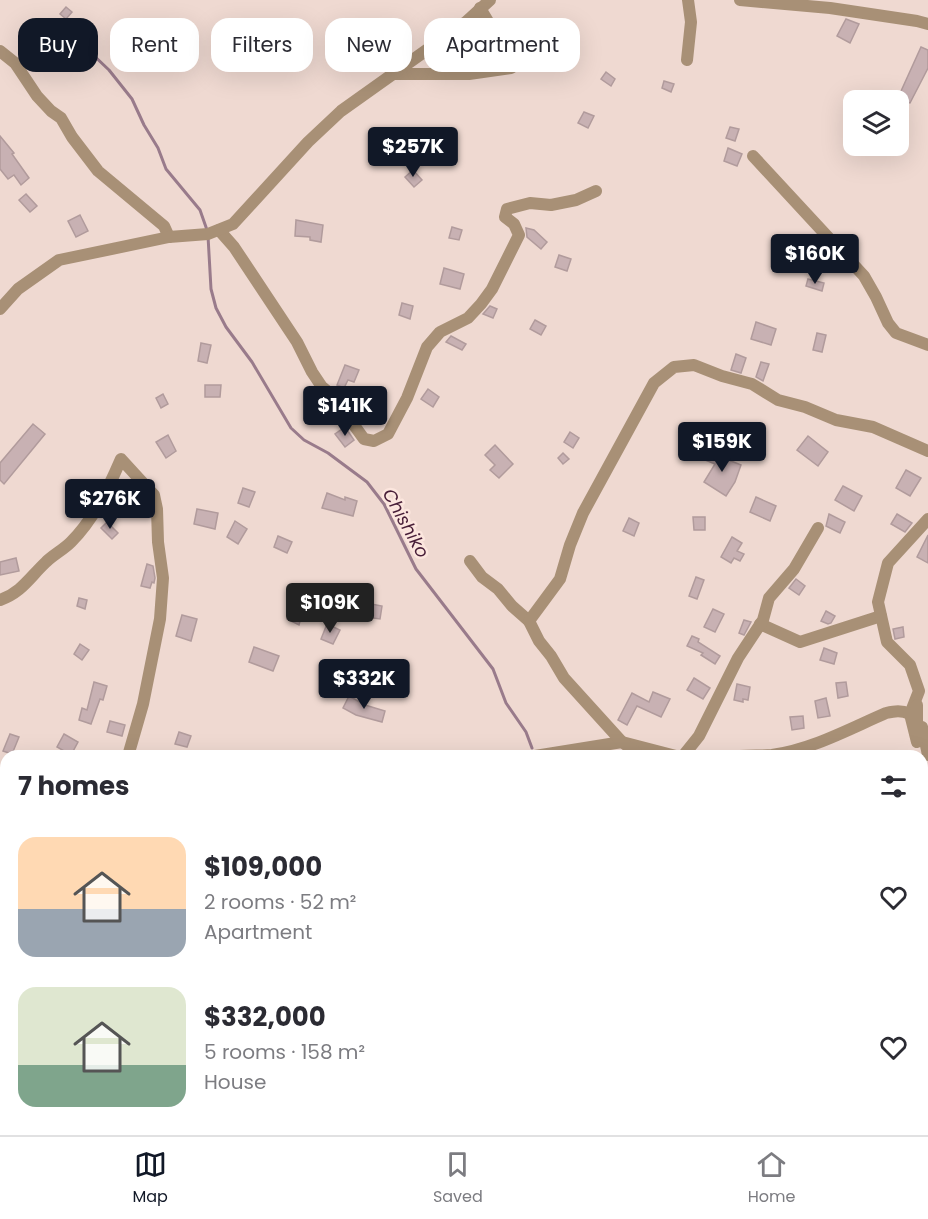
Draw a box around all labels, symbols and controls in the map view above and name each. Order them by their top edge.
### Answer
chip: Buy [18,18,98,72]
chip: Rent [110,18,199,72]
chip: Filters [211,18,313,72]
chip: New [325,18,412,72]
chip: Apartment [424,18,580,72]
map controls [843,90,909,156]
button: layers [843,90,909,156]
pin: $257K [371,127,455,178]
text: $257K [382,132,444,160]
pin: $160K [773,234,857,285]
text: $160K [785,239,845,267]
pin: $141K [303,386,387,437]
text: $141K [317,391,373,419]
pin: $159K [680,422,764,473]
text: $159K [692,427,752,455]
pin: $276K [68,479,152,530]
text: $276K [79,484,141,512]
water label: Chishiko [377,484,435,562]
pin: $109K [288,583,372,634]
text: $109K [300,588,360,616]
pin: $332K [322,659,406,710]
text: $332K [333,664,395,692]
text: 7 homes [18,768,130,804]
icon: filters [877,770,910,803]
text: $109,000 [204,849,322,885]
icon: home [66,861,138,933]
icon: heart [877,881,910,914]
text: 2 rooms · 52 m² [204,888,356,916]
text: Apartment [204,918,312,946]
text: $332,000 [204,999,326,1035]
icon: home [66,1011,138,1083]
icon: heart [877,1031,910,1064]
text: 5 rooms · 158 m² [204,1038,365,1066]
text: House [204,1068,266,1096]
tab: Map [132,1148,168,1209]
tab: Saved [433,1148,483,1209]
tab: Home [748,1148,795,1209]

